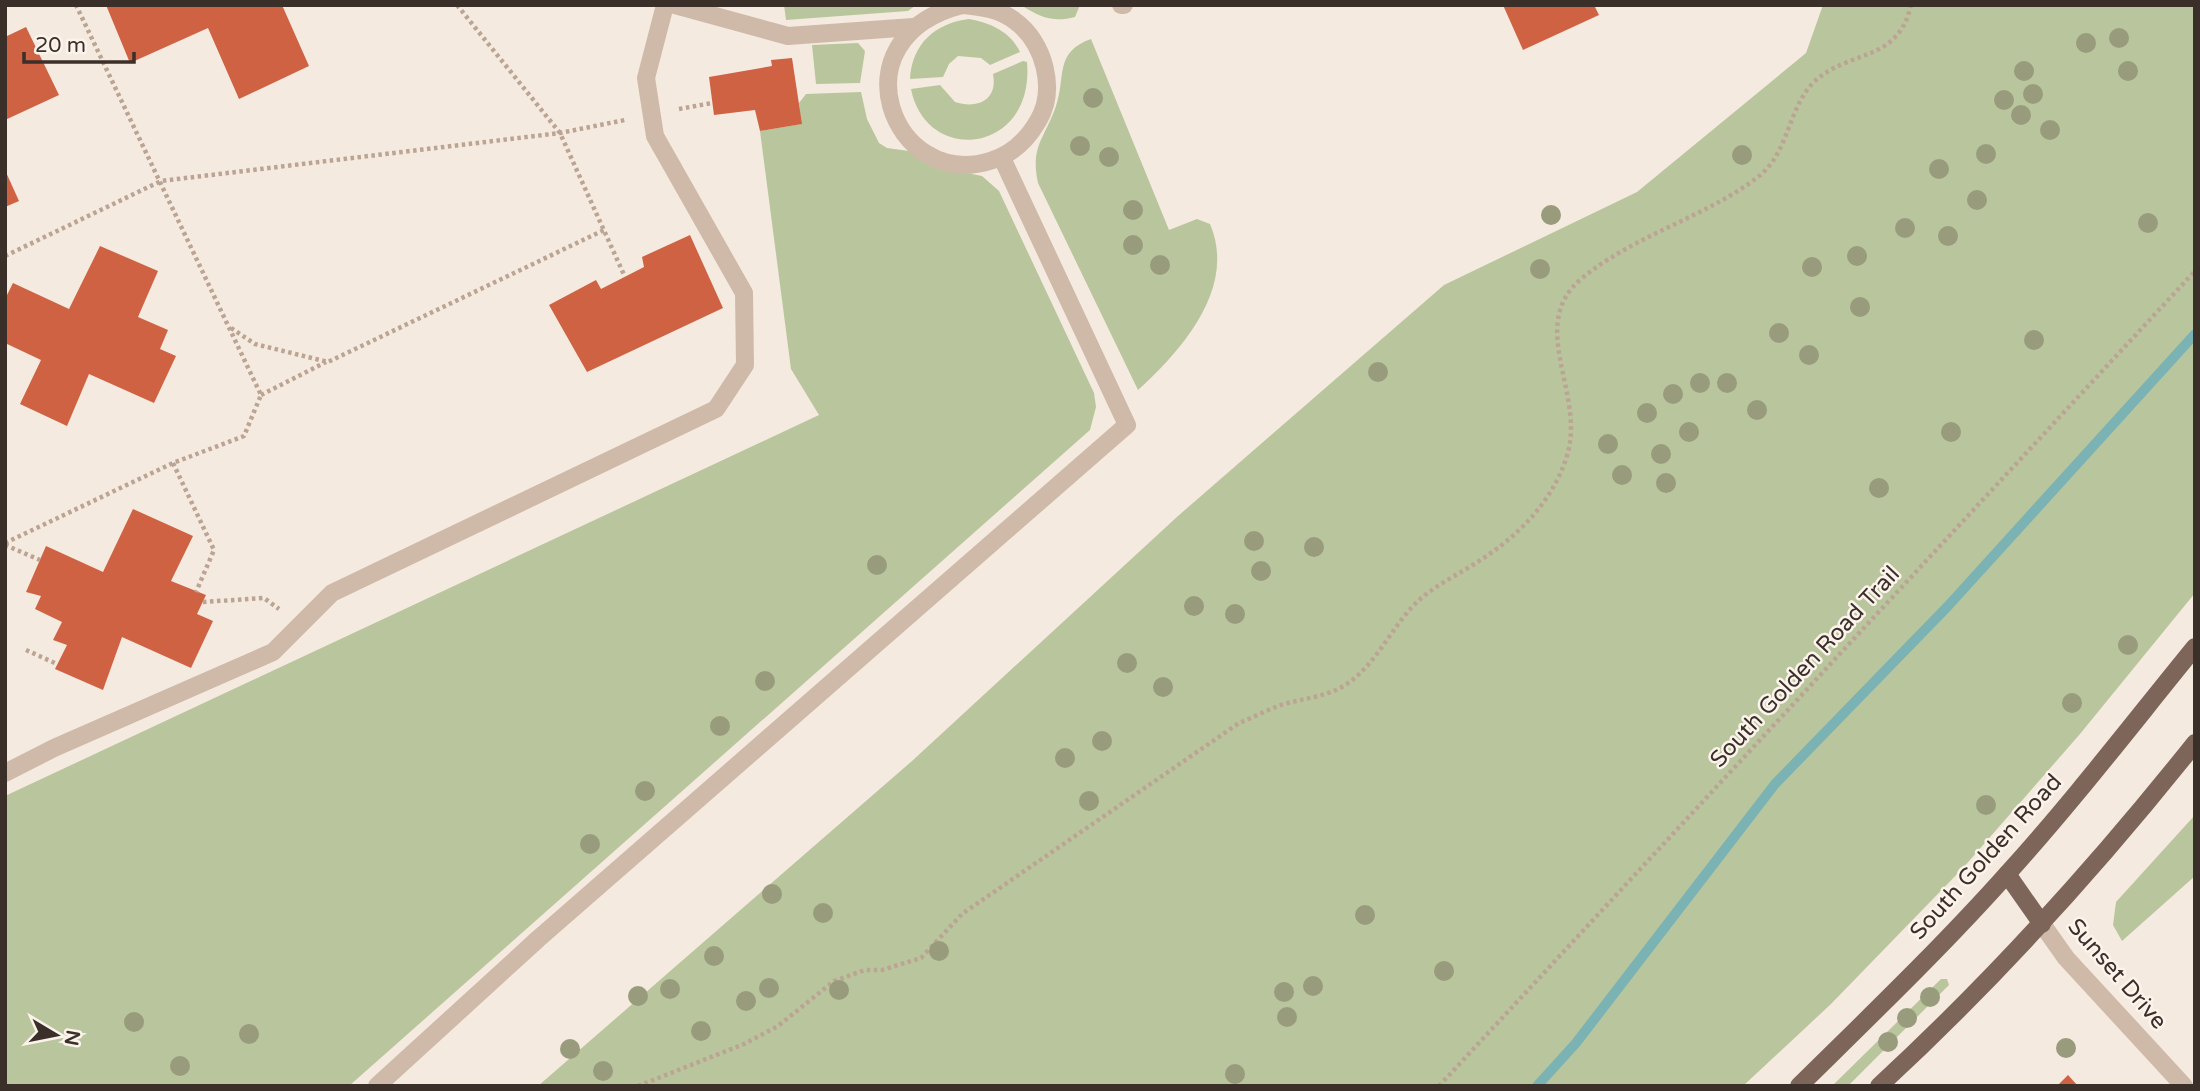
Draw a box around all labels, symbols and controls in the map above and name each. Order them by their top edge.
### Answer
scale bar [24,21,135,65]
text: 20 m [35,33,86,58]
street label: South Golden Road Trail [1704,560,1906,774]
street label: South Golden Road [1904,768,2068,946]
street label: Sunset Drive [2061,913,2173,1035]
north arrow [21,1000,91,1070]
text: N [60,1028,84,1047]

